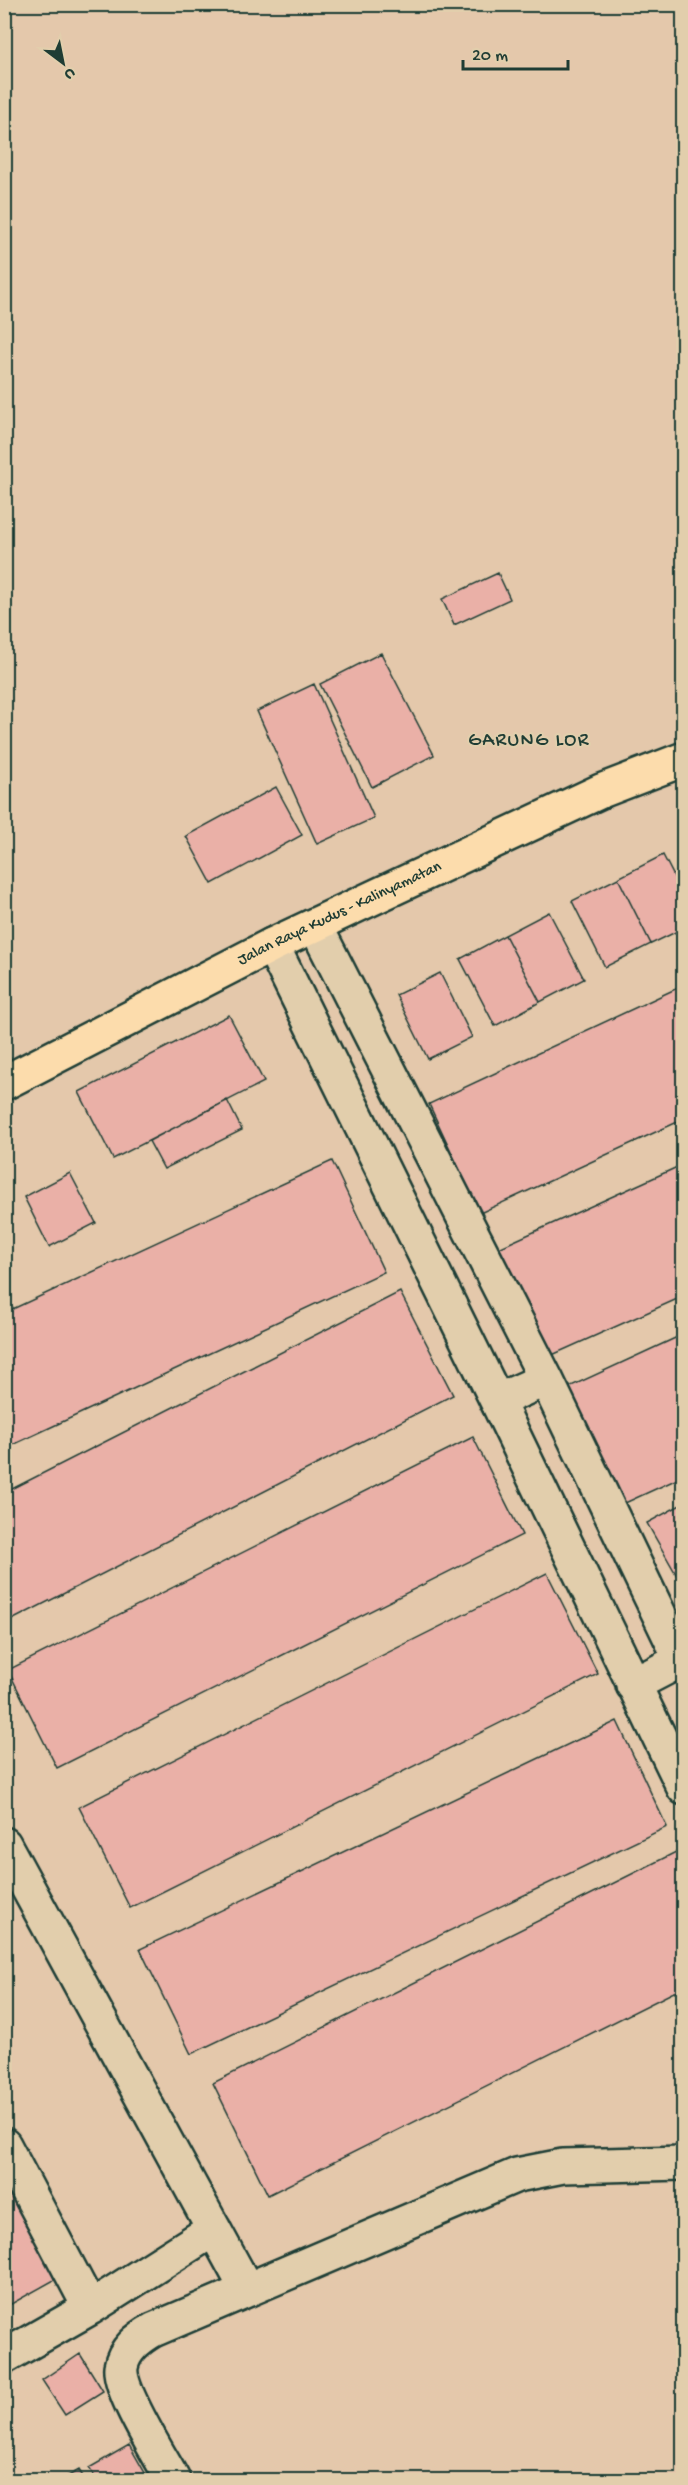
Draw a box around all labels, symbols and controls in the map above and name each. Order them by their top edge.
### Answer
north arrow [33,33,93,93]
scale bar [463,33,568,71]
text: 20 m [472,46,508,67]
text: U [59,62,78,84]
district label: GARUNG LOR [468,730,590,753]
street label: Jalan Raya Kudus - Kalinyamatan [235,857,445,970]

